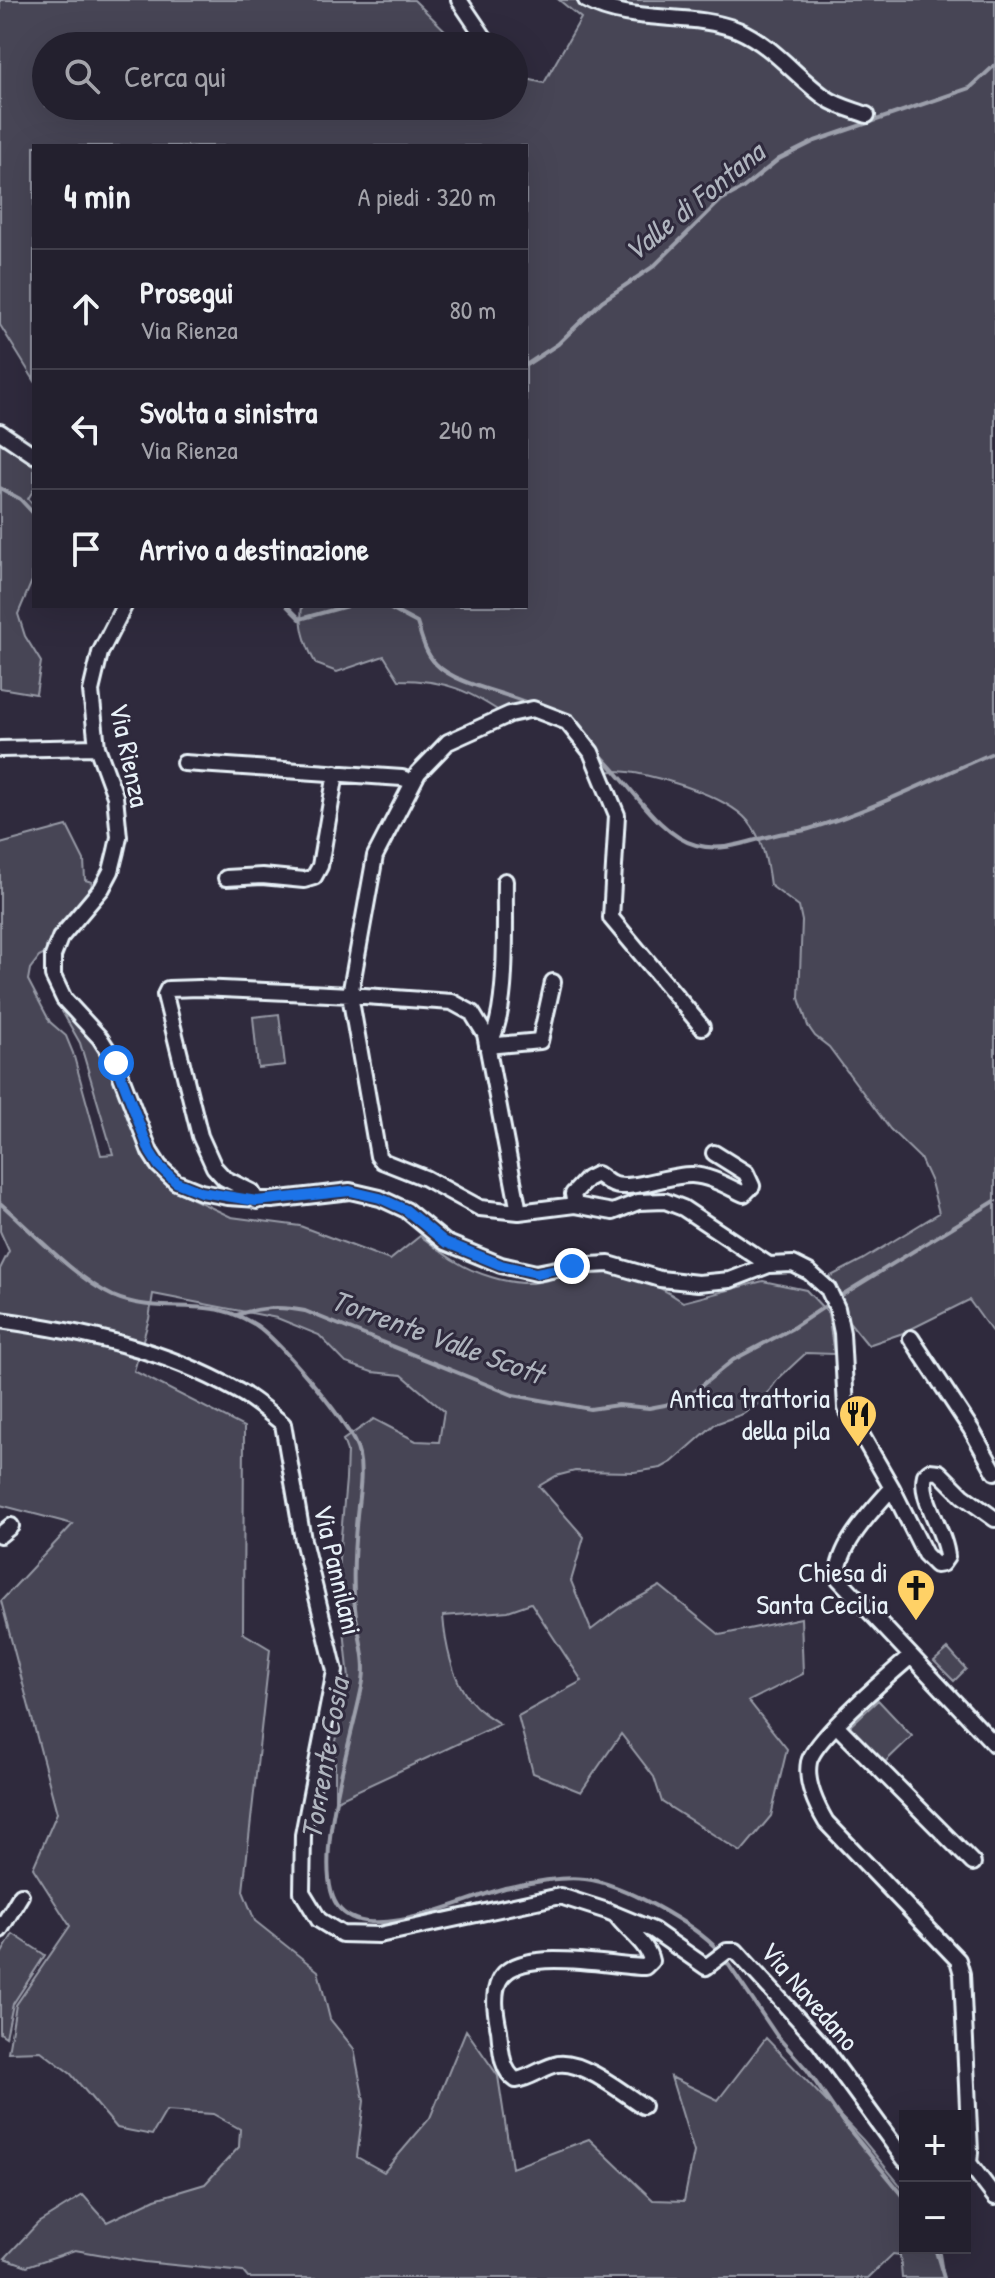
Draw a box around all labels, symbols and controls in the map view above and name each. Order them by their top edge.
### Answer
search box [32,32,528,120]
icon: search [60,54,104,98]
text: Cerca qui [124,56,227,96]
water label: Valle di Fontana [615,130,775,270]
text: 4 min [64,173,131,219]
text: A piedi · 320 m [358,179,496,214]
text: Prosegui [140,272,234,312]
icon: ahead [64,287,108,331]
text: 80 m [449,292,496,327]
text: Via Rienza [140,312,238,347]
text: Svolta a sinistra [140,392,317,432]
icon: left [64,407,108,451]
text: 240 m [439,412,496,447]
text: Via Rienza [140,432,238,467]
icon: arrive [64,527,108,571]
text: Arrivo a destinazione [140,529,369,569]
street label: Via Rienza [100,700,160,810]
route start [98,1045,134,1081]
route end [554,1248,590,1284]
water label: Torrente Valle Scott [326,1279,553,1394]
place label: Antica trattoria della pila [670,1379,830,1449]
restaurant icon: Antica trattoria della pila [837,1393,879,1448]
street label: Via Pannilani [305,1501,371,1639]
place label: Chiesa di Santa Cecilia [756,1553,888,1623]
church icon: Chiesa di Santa Cecilia [895,1567,937,1622]
water label: Torrente Cosia [290,1672,358,1842]
street label: Via Navedano [752,1933,868,2059]
map controls [899,2110,971,2254]
button: + [899,2110,971,2182]
button: − [899,2182,971,2254]

